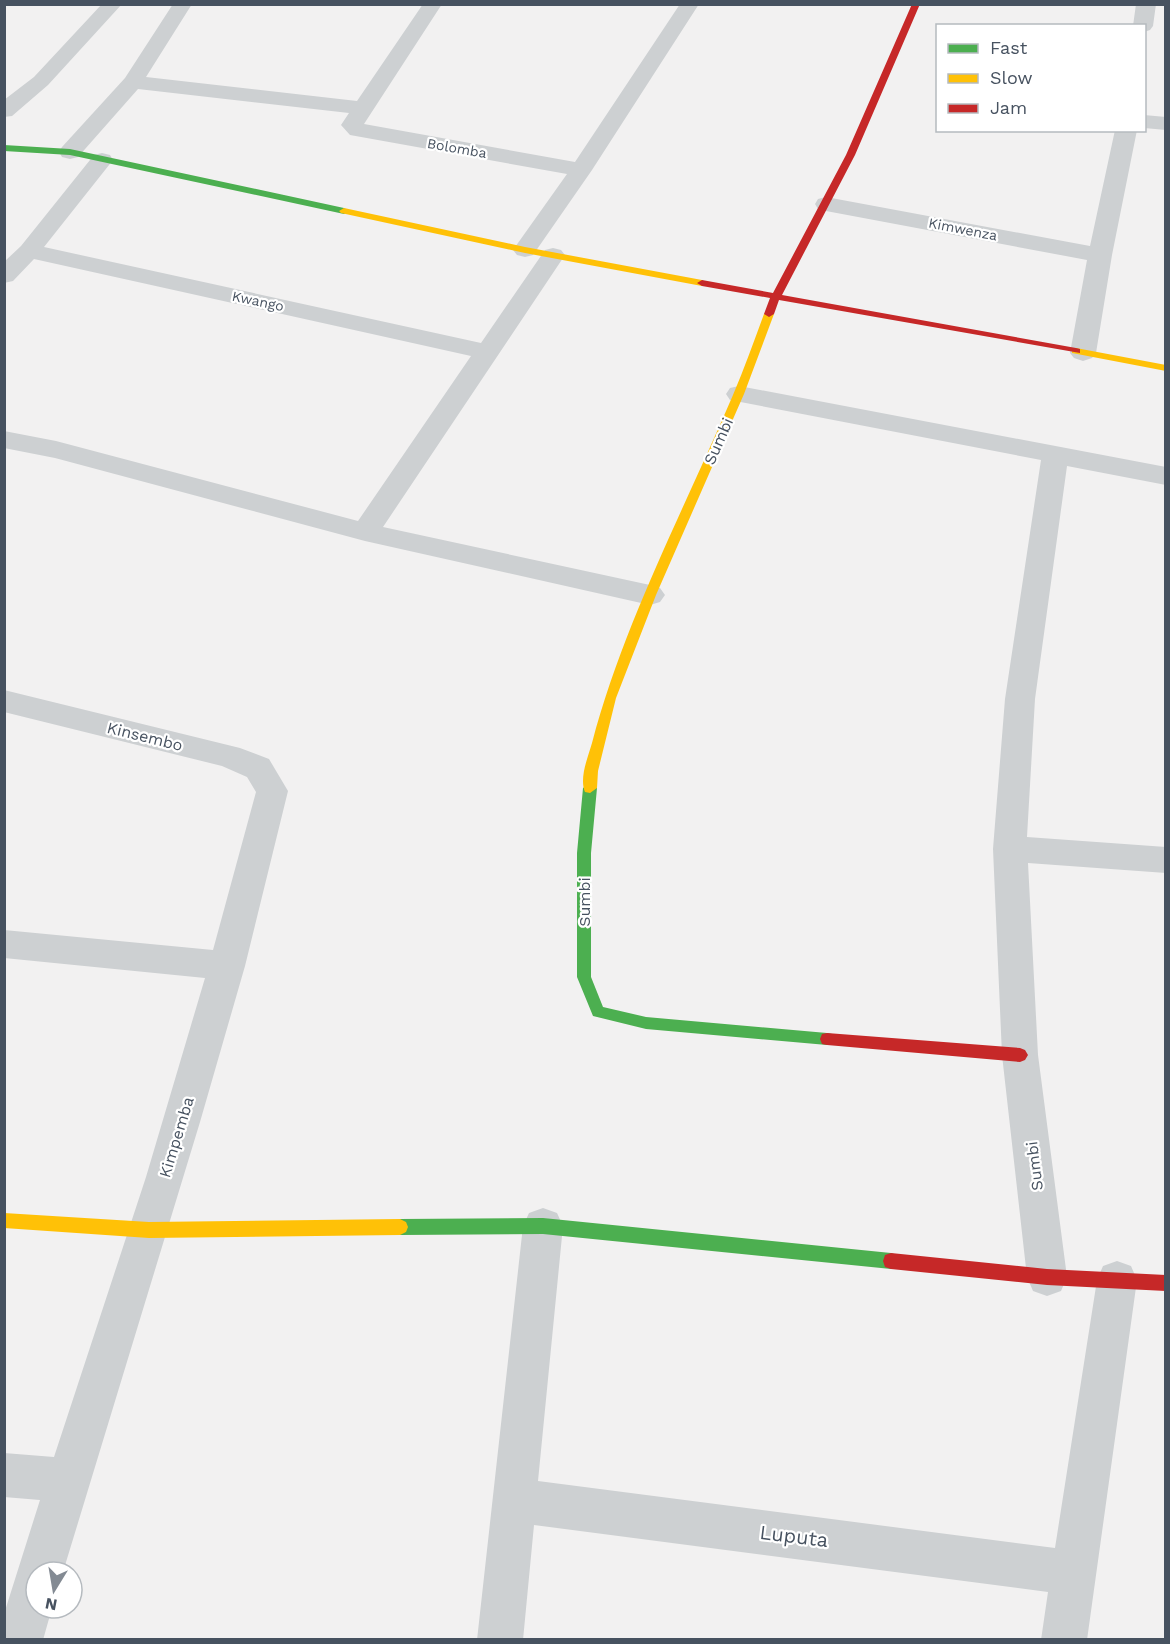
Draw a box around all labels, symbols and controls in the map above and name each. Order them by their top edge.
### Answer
legend [936,24,1146,132]
text: Fast [990,37,1028,58]
text: Slow [990,67,1033,88]
text: Jam [990,97,1027,118]
street label: Bolomba [426,135,488,161]
street label: Kimwenza [927,214,999,244]
street label: Kwango [231,288,285,314]
street label: Sumbi [700,415,737,468]
street label: Kinsembo [105,718,185,755]
street label: Sumbi [575,877,594,927]
street label: Kimpemba [155,1094,198,1180]
street label: Sumbi [1022,1140,1047,1192]
street label: Luputa [758,1520,830,1552]
north arrow [24,1560,84,1620]
text: N [44,1594,59,1615]

